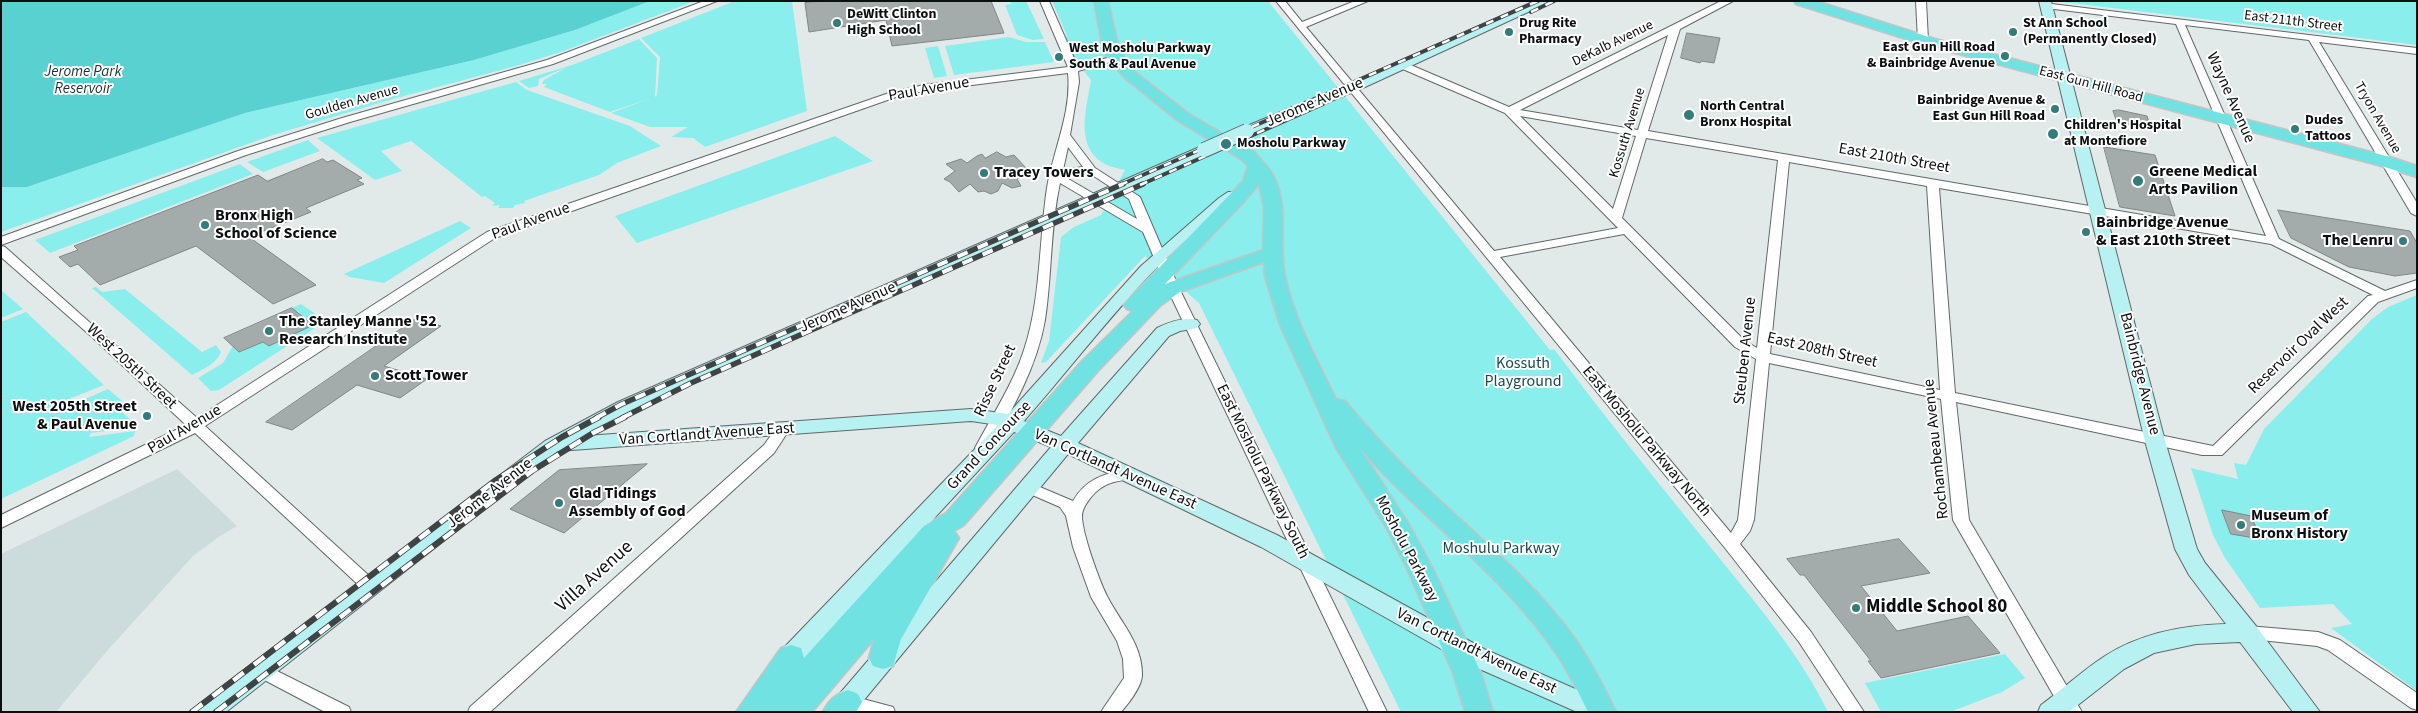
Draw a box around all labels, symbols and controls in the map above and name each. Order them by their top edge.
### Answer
place label: DeWitt Clinton High School [847,7,936,40]
street label: East 211th Street [2243,8,2343,36]
place label: Drug Rite Pharmacy [1519,16,1582,48]
place label: St Ann School (Permanently Closed) [2023,16,2157,48]
marker: DeWitt Clinton High School [831,17,843,29]
street label: DeKalb Avenue [1570,17,1656,71]
marker: Drug Rite Pharmacy [1503,26,1515,38]
marker: St Ann School (Permanently Closed) [2007,26,2019,38]
place label: East Gun Hill Road & Bainbridge Avenue [1867,40,1995,72]
place label: West Mosholu Parkway South & Paul Avenue [1069,41,1211,74]
marker: East Gun Hill Road & Bainbridge Avenue [1999,50,2011,62]
street label: Wayne Avenue [2201,50,2259,146]
marker: West Mosholu Parkway South & Paul Avenue [1053,51,1065,63]
street label: East Gun Hill Road [2037,63,2145,107]
water label: Jerome Park Reservoir [44,64,122,99]
street label: Paul Avenue [887,73,971,107]
street label: Jerome Avenue [1264,74,1366,132]
street label: Tryon Avenue [2350,79,2404,157]
street label: Goulden Avenue [304,82,400,124]
street label: Kossuth Avenue [1606,86,1650,180]
place label: Bainbridge Avenue & East Gun Hill Road [1917,93,2045,125]
place label: North Central Bronx Hospital [1700,99,1791,132]
marker: Bainbridge Avenue & East Gun Hill Road [2049,103,2061,115]
marker: North Central Bronx Hospital [1682,108,1696,122]
place label: Dudes Tattoos [2305,113,2351,146]
place label: Children's Hospital at Montefiore [2064,118,2181,150]
marker: Dudes Tattoos [2289,123,2301,135]
marker: Children's Hospital at Montefiore [2046,127,2060,141]
place label: Mosholu Parkway [1237,136,1346,152]
marker: Mosholu Parkway [1219,137,1233,151]
street label: East 210th Street [1837,140,1951,178]
place label: Greene Medical Arts Pavilion [2149,162,2257,200]
place label: Tracey Towers [994,163,1094,183]
marker: Tracey Towers [978,167,990,179]
marker: Greene Medical Arts Pavilion [2131,174,2145,188]
street label: Paul Avenue [489,199,573,245]
place label: Bronx High School of Science [215,206,337,244]
place label: Bainbridge Avenue & East 210th Street [2096,213,2230,251]
marker: Bronx High School of Science [199,219,211,231]
marker: Bainbridge Avenue & East 210th Street [2080,226,2092,238]
place label: The Lenru [2323,231,2393,251]
marker: The Lenru [2397,235,2409,247]
street label: Jerome Avenue [797,278,899,338]
street label: Reservoir Oval West [2245,293,2353,399]
street label: Steuben Avenue [1731,296,1761,406]
street label: Bainbridge Avenue [2114,311,2164,437]
place label: The Stanley Manne '52 Research Institute [279,312,437,350]
street label: West 205th Street [82,320,180,414]
marker: The Stanley Manne '52 Research Institute [263,325,275,337]
street label: East 208th Street [1765,329,1879,373]
street label: Risse Street [971,342,1021,420]
park label: Kossuth Playground [1484,354,1562,392]
street label: East Mosholu Parkway North [1577,363,1715,521]
place label: Scott Tower [385,366,468,386]
marker: Scott Tower [369,370,381,382]
street label: Rochambeau Avenue [1920,378,1954,520]
street label: East Mosholu Parkway South [1211,382,1313,562]
place label: West 205th Street & Paul Avenue [12,397,137,435]
street label: Grand Concourse [944,397,1036,495]
street label: Paul Avenue [145,401,225,459]
marker: West 205th Street & Paul Avenue [141,410,153,422]
street label: Van Cortlandt Avenue East [619,419,795,451]
street label: Van Cortlandt Avenue East [1031,425,1199,515]
street label: Jerome Avenue [443,455,537,533]
place label: Glad Tidings Assembly of God [569,484,686,522]
street label: Mosholu Parkway [1370,493,1442,605]
marker: Glad Tidings Assembly of God [553,497,565,509]
place label: Museum of Bronx History [2251,506,2348,544]
marker: Museum of Bronx History [2235,519,2247,531]
street label: Villa Avenue [552,536,638,618]
park label: Moshulu Parkway [1442,539,1560,559]
place label: Middle School 80 [1866,597,2007,619]
marker: Middle School 80 [1850,602,1862,614]
street label: Van Cortlandt Avenue East [1393,605,1559,699]

